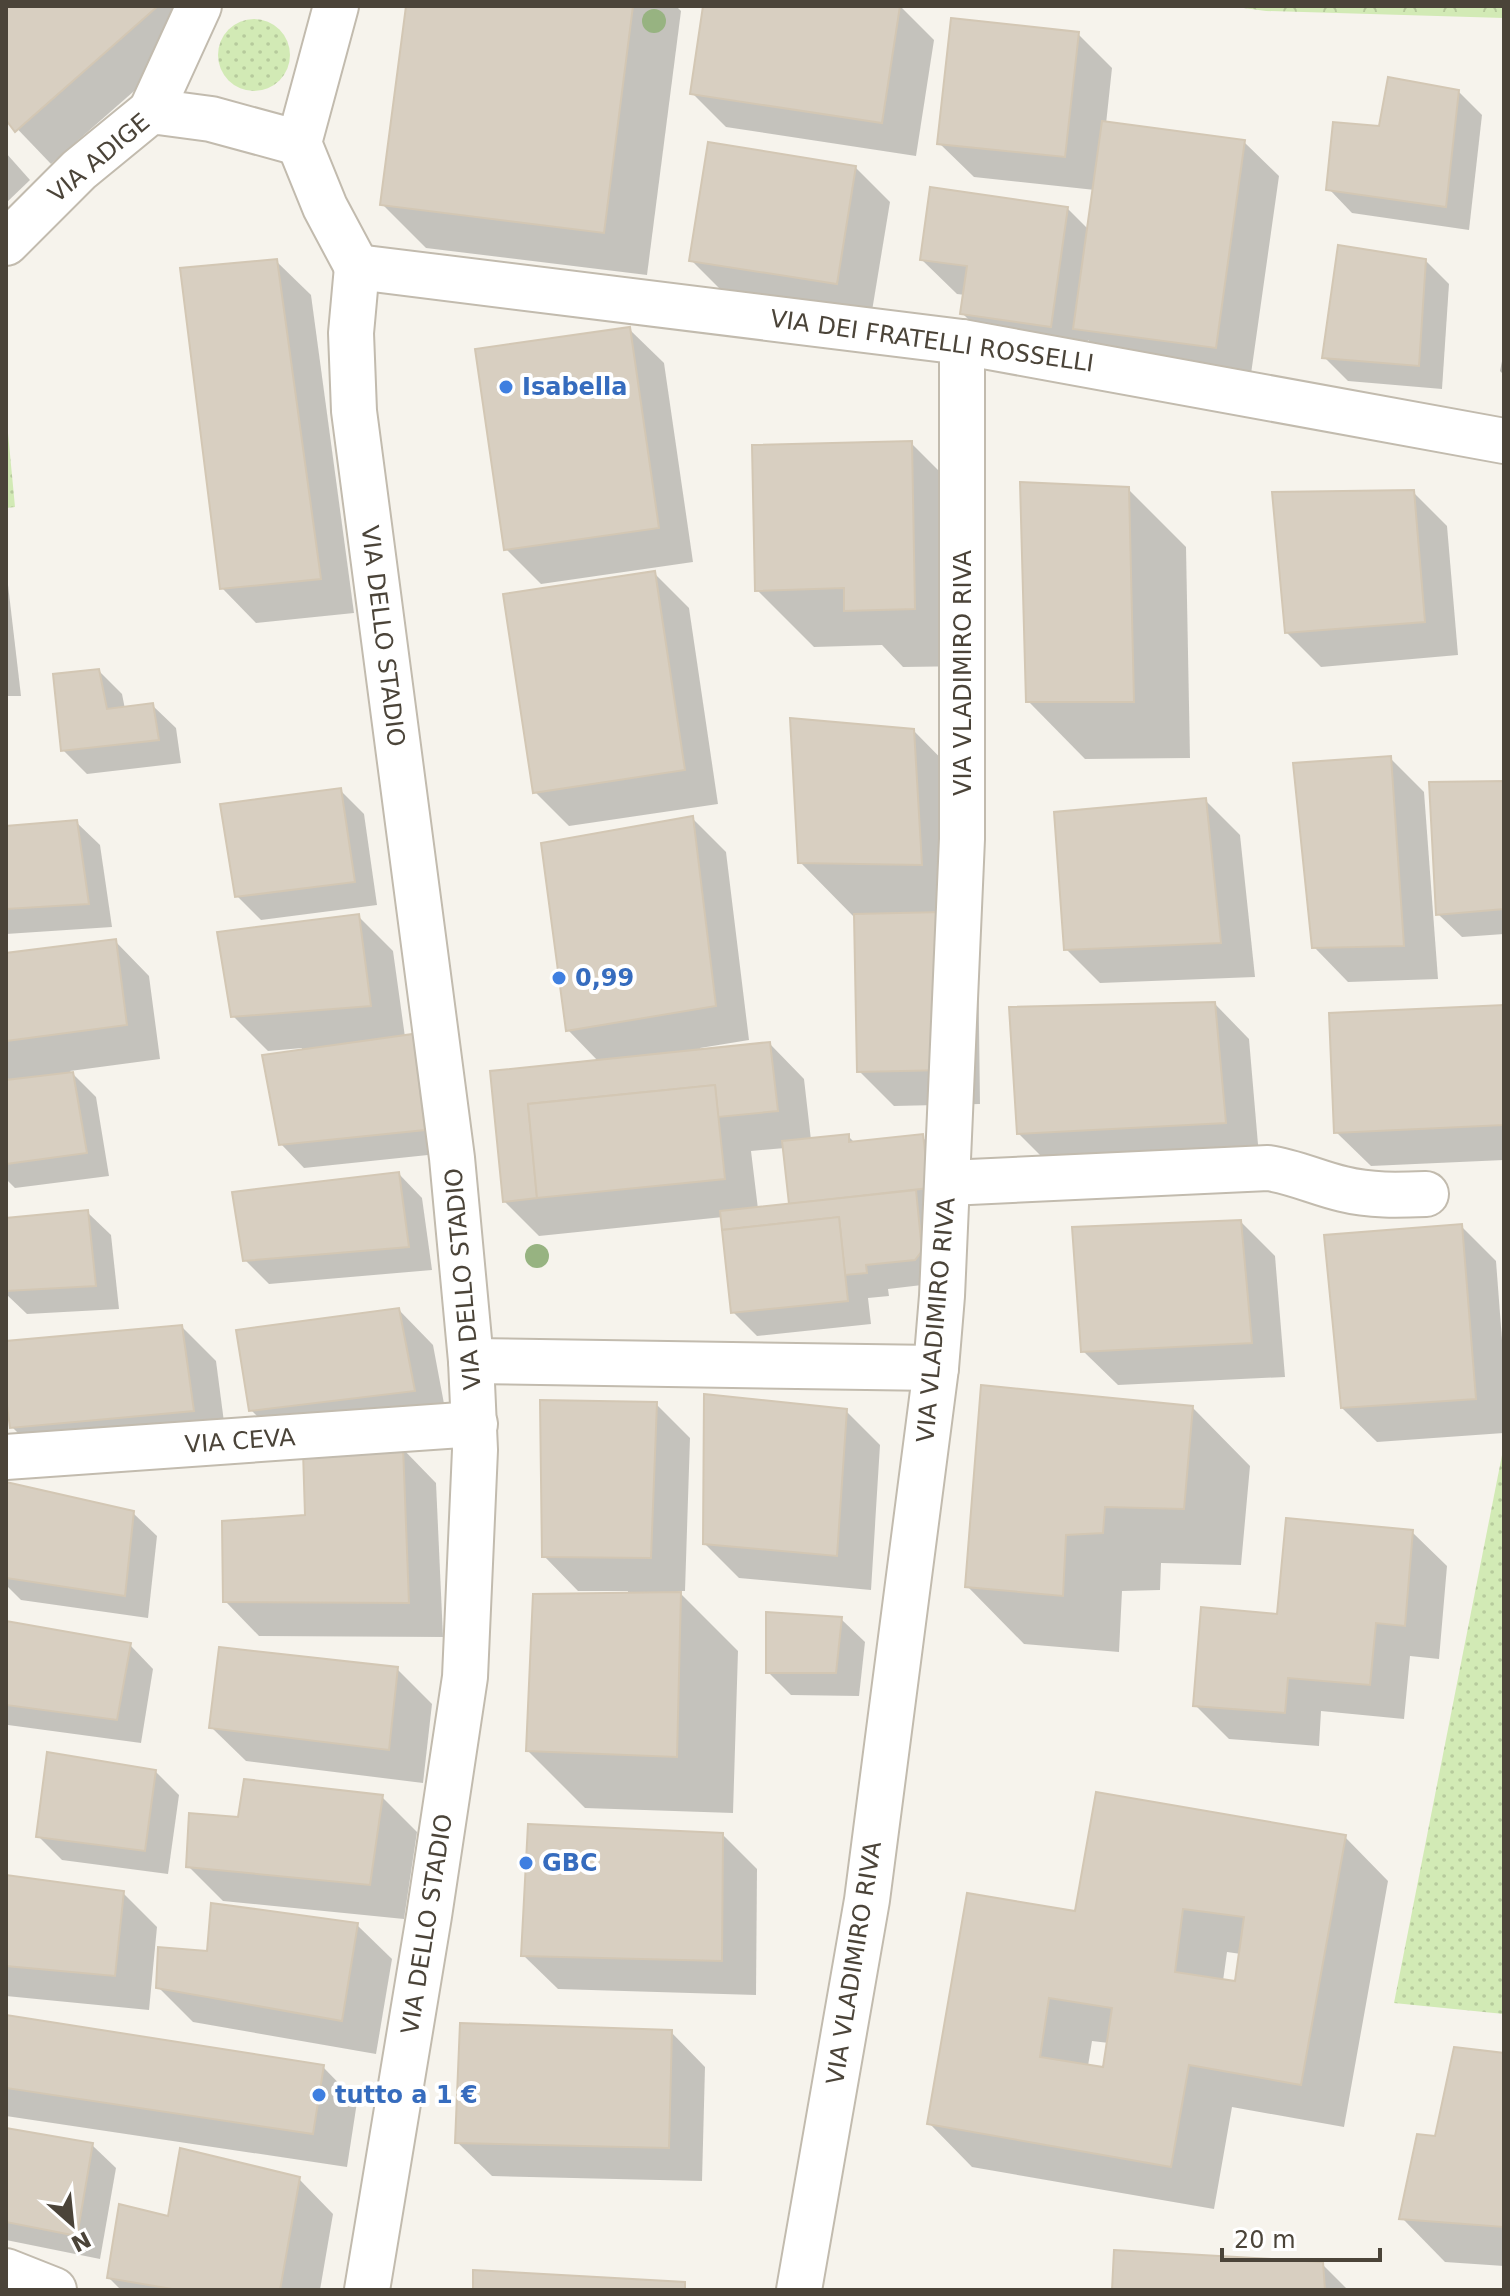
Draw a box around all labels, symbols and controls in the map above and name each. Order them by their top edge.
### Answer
street label: VIA ADIGE [43,108,155,208]
street label: VIA DEI FRATELLI ROSSELLI [769,304,1095,378]
place label: Isabella [522,373,628,401]
marker: Isabella [497,378,515,396]
street label: VIA DELLO STADIO [356,524,410,748]
street label: VIA VLADIMIRO RIVA [949,549,977,796]
place label: 0,99 [575,964,634,992]
marker: 0,99 [550,969,568,987]
street label: VIA DELLO STADIO [439,1167,487,1391]
street label: VIA VLADIMIRO RIVA [911,1196,961,1444]
street label: VIA CEVA [184,1423,297,1459]
street label: VIA DELLO STADIO [396,1812,458,2036]
street label: VIA VLADIMIRO RIVA [821,1839,887,2087]
place label: GBC [542,1849,598,1877]
marker: GBC [517,1854,535,1872]
place label: tutto a 1 € [335,2081,478,2109]
marker: tutto a 1 € [310,2086,328,2104]
north arrow [32,2184,112,2264]
scale bar [1222,2212,1380,2262]
text: N [67,2226,95,2257]
text: 20 m [1234,2226,1296,2254]

